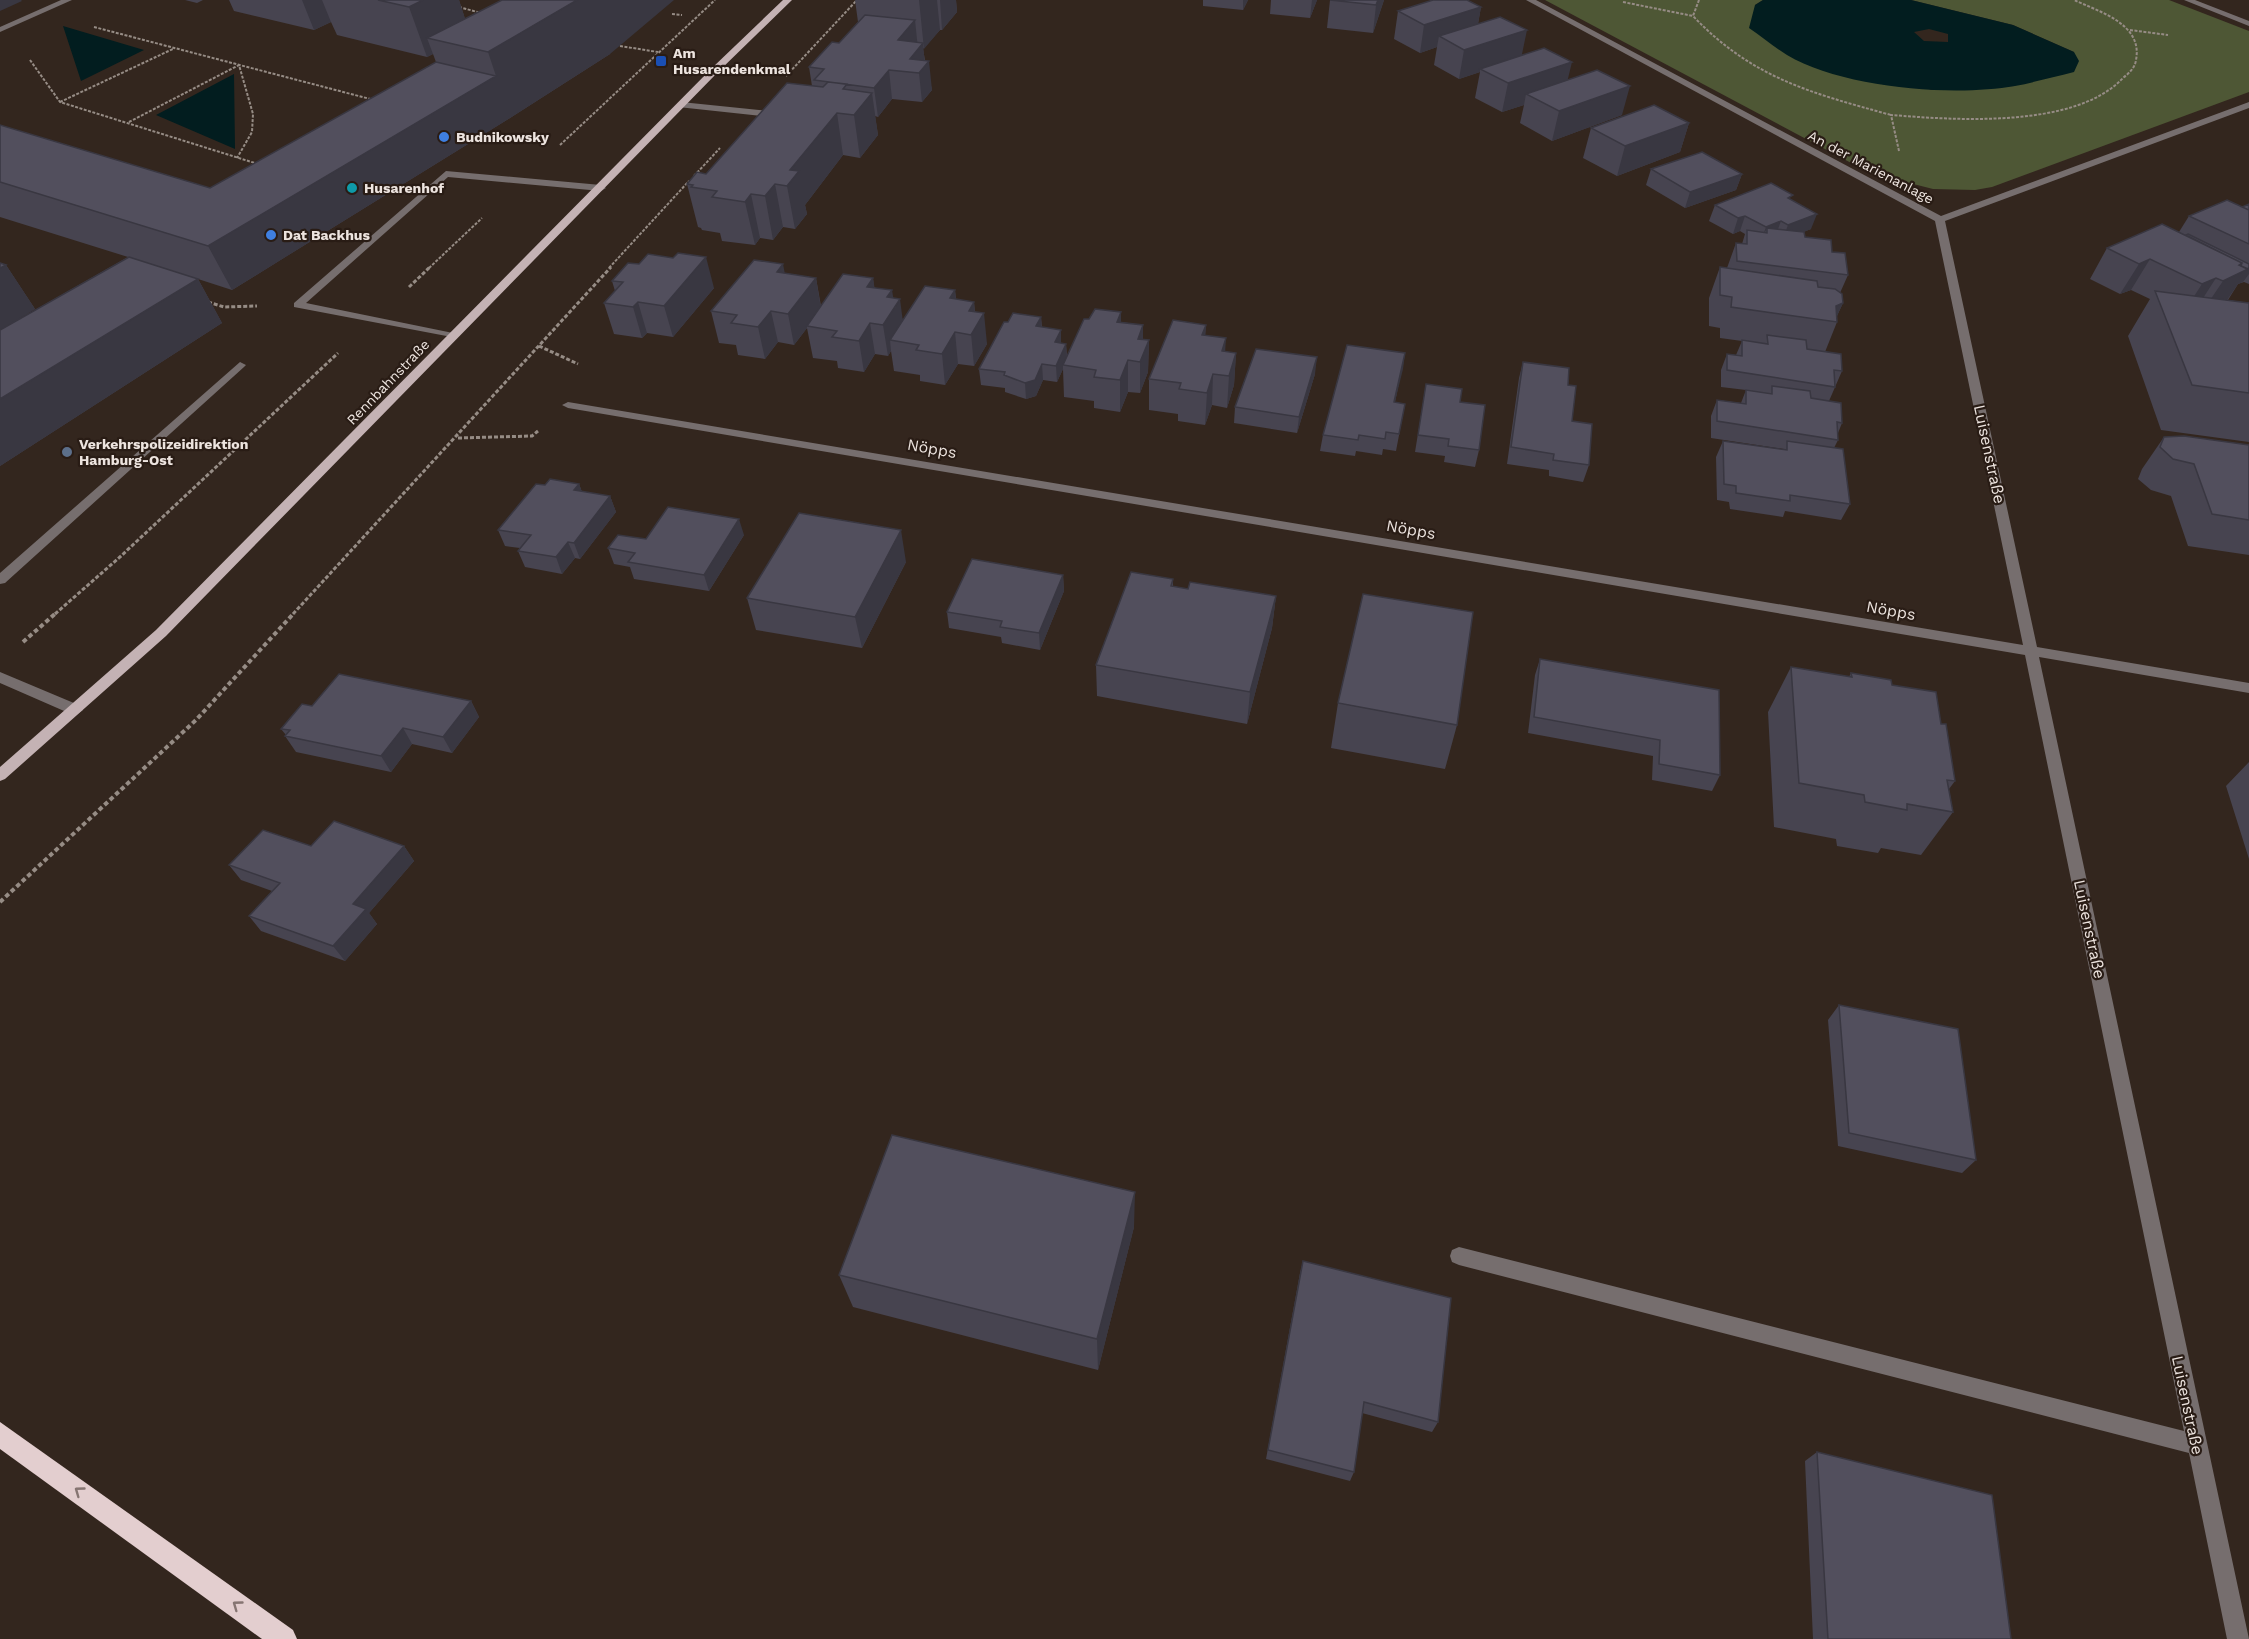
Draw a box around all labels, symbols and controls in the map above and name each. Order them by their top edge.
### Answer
place label: Am Husarendenkmal [673,45,791,77]
marker: Am Husarendenkmal [654,54,668,68]
street label: An der Marienanlage [1805,127,1937,207]
place label: Budnikowsky [456,129,549,145]
marker: Budnikowsky [437,130,451,144]
place label: Husarenhof [364,180,444,196]
marker: Husarenhof [345,181,359,195]
place label: Dat Backhus [283,227,371,243]
marker: Dat Backhus [264,228,278,242]
street label: Rennbahnstraße [343,336,433,428]
street label: Luisenstraße [1970,403,2009,505]
street label: Nöpps [906,435,958,462]
place label: Verkehrspolizeidirektion Hamburg-Ost [79,436,248,468]
marker: Verkehrspolizeidirektion Hamburg-Ost [60,445,74,459]
street label: Nöpps [1385,516,1437,543]
street label: Nöpps [1865,597,1917,624]
street label: Luisenstraße [2070,878,2109,980]
street label: Luisenstraße [2168,1354,2207,1456]
one-way arrow [74,1487,85,1498]
one-way arrow [232,1601,243,1612]

